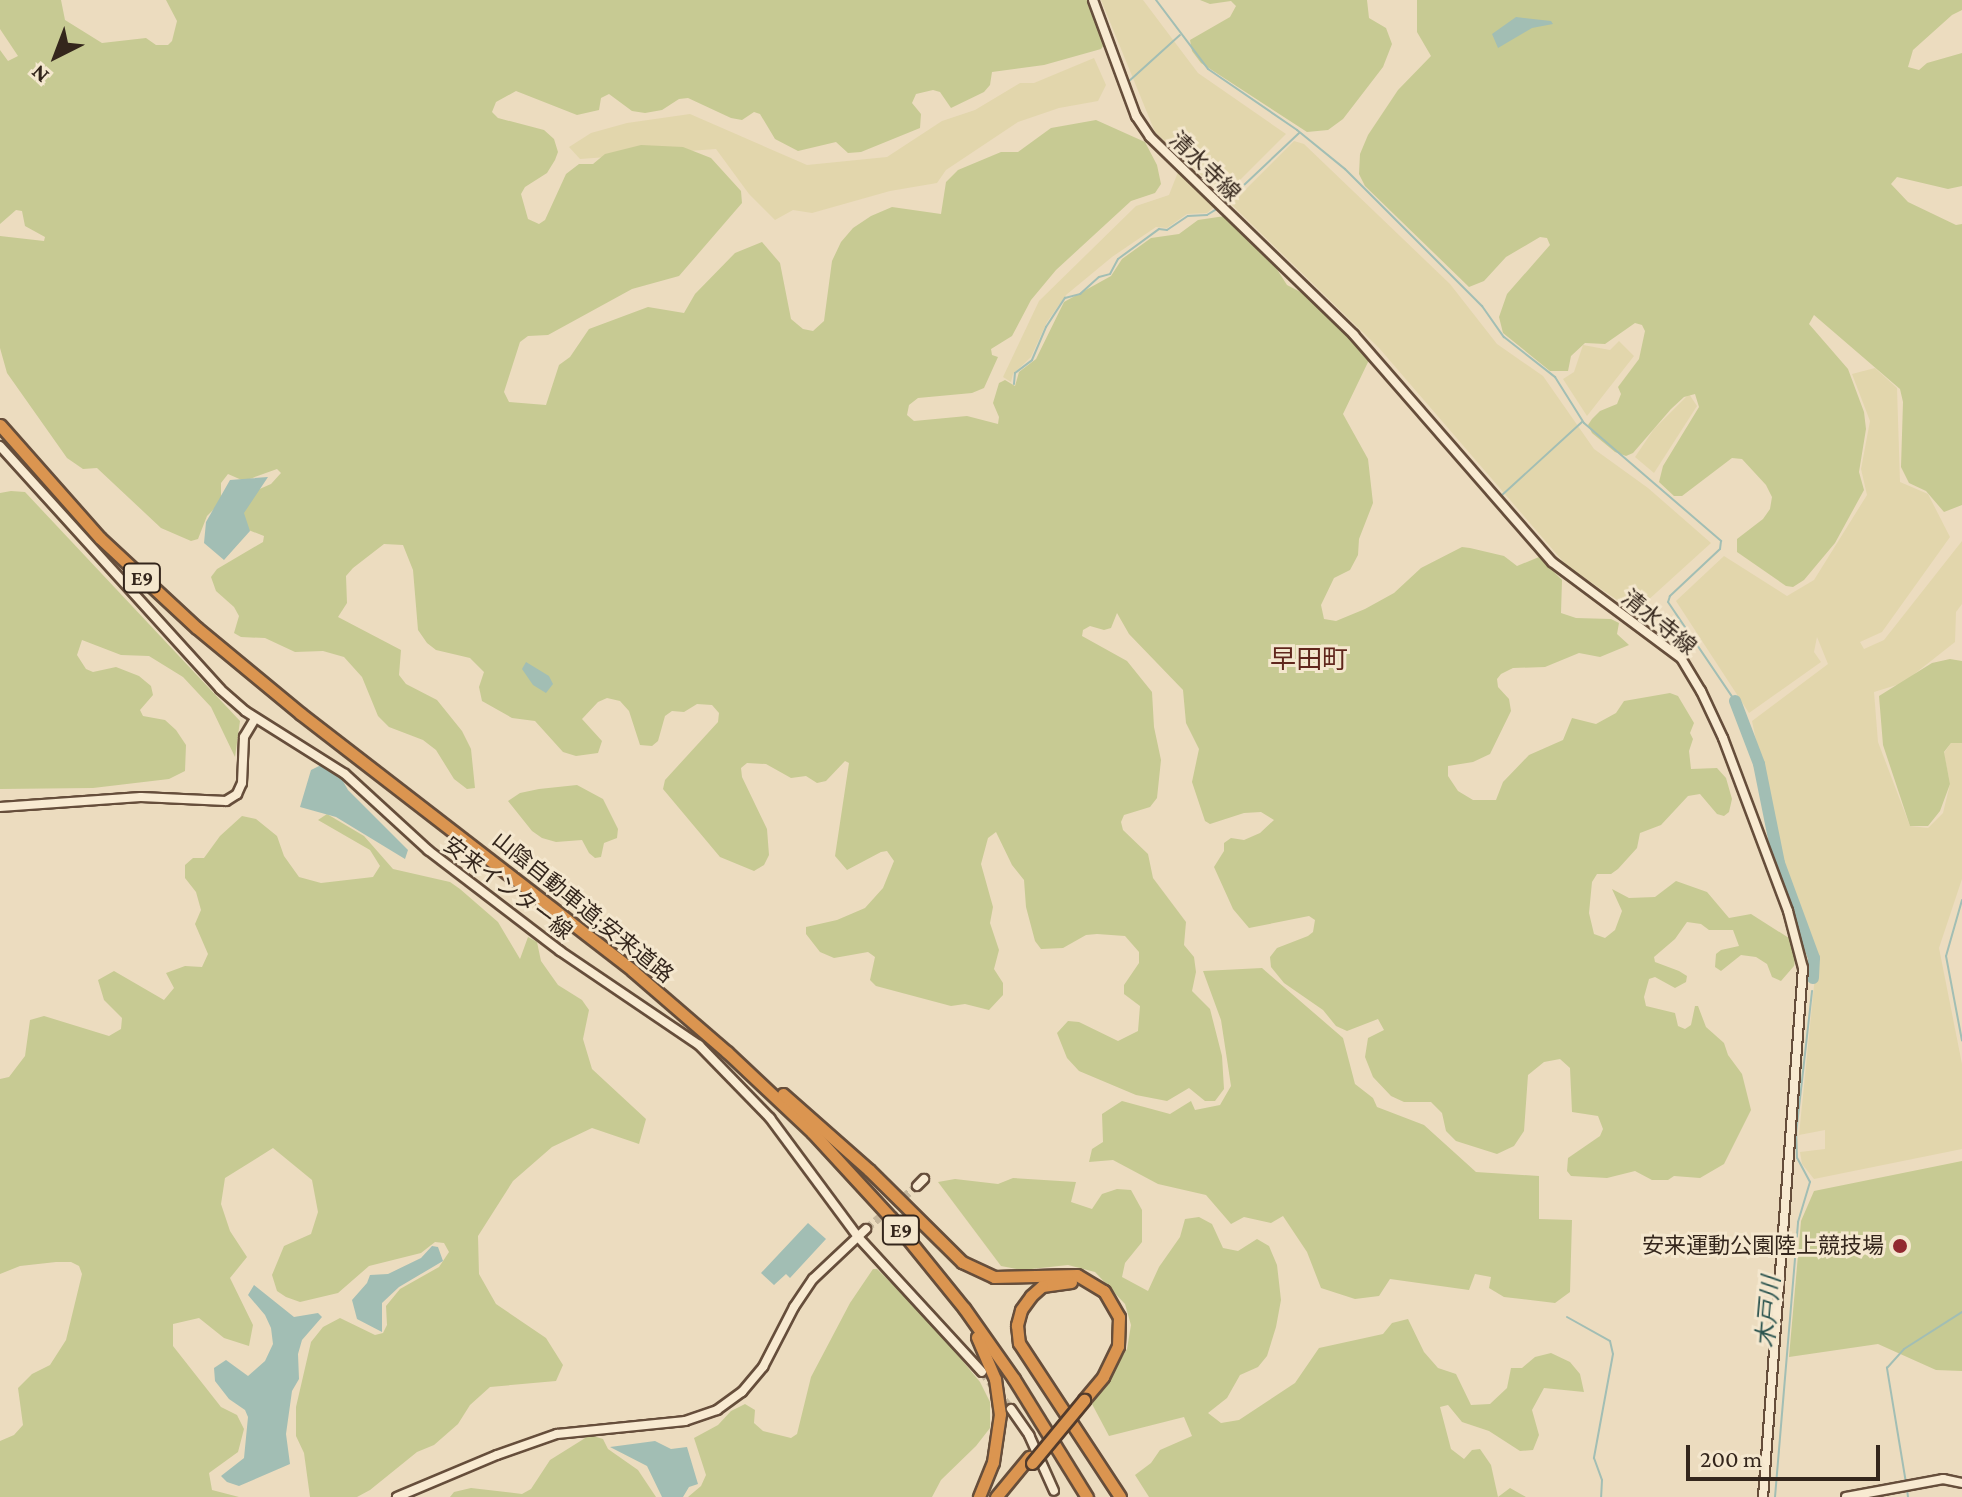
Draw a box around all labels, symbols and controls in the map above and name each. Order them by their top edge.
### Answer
north arrow [16,16,96,96]
text: N [26,60,54,89]
street label: 清水寺線 [1164,126,1246,206]
road number: E9 [122,562,162,594]
street label: 清水寺線 [1616,584,1702,660]
district label: 早田町 [1270,644,1348,676]
street label: 山陰自動車道;安来道路 [487,826,679,988]
street label: 安来インター線 [439,831,577,945]
road number: E9 [881,1214,921,1246]
place label: 安来運動公園陸上競技場 [1642,1233,1884,1259]
marker: 安来運動公園陸上競技場 [1891,1237,1909,1255]
water label: 木戸川 [1751,1275,1785,1349]
scale bar [1690,1429,1884,1479]
text: 200 m [1700,1445,1762,1472]

